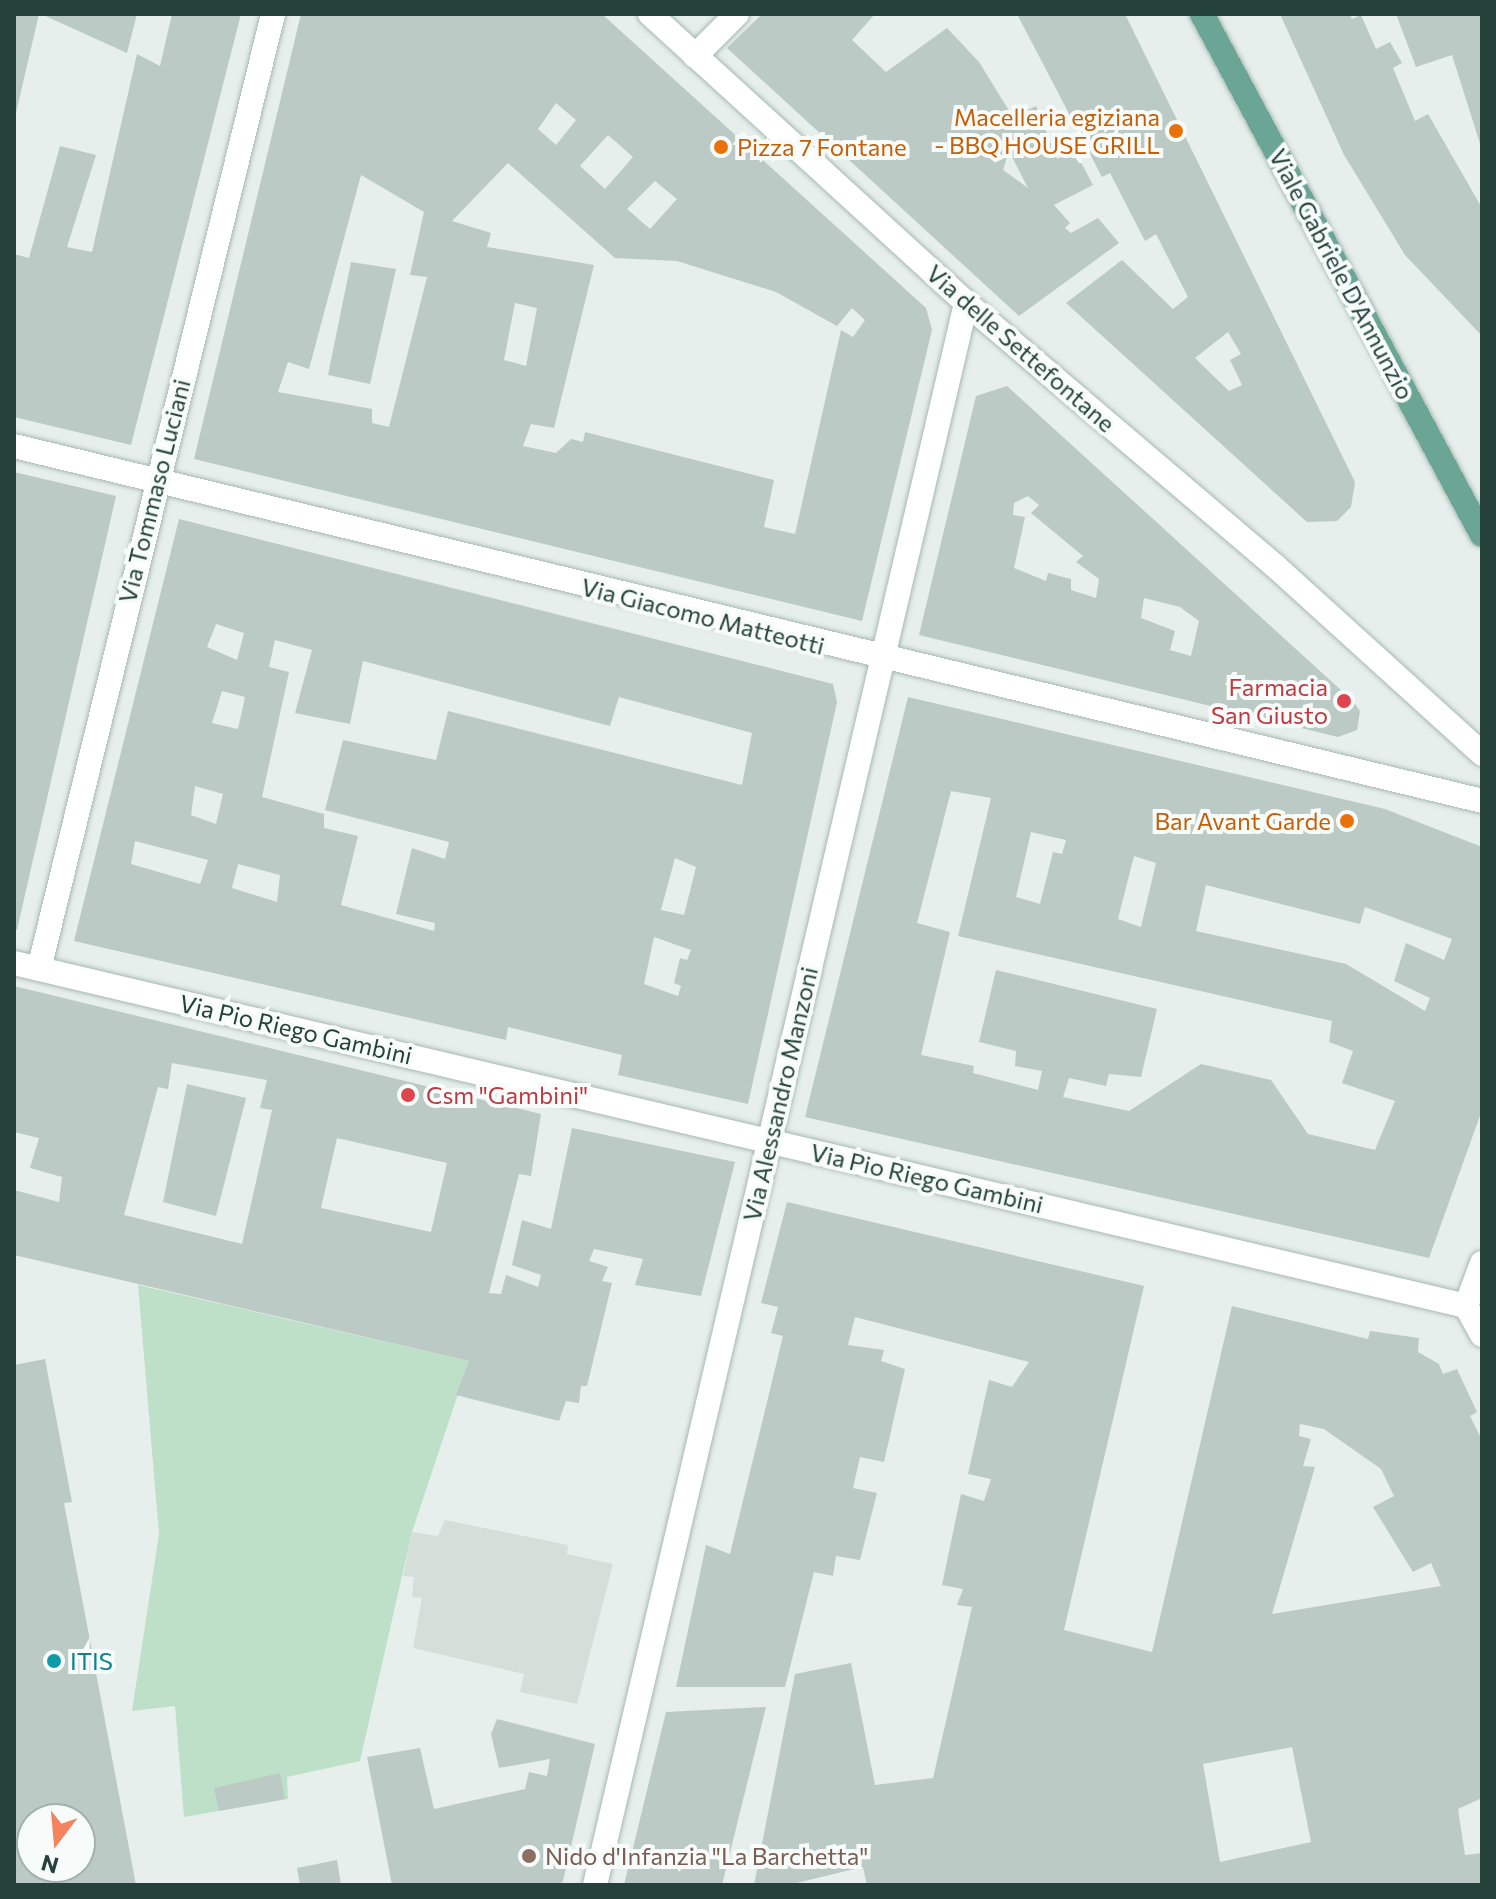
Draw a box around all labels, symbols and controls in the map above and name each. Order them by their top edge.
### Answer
place label: Macelleria egiziana - BBQ HOUSE GRILL [934,103,1160,159]
marker: Macelleria egiziana - BBQ HOUSE GRILL [1167,122,1185,140]
place label: Pizza 7 Fontane [737,133,907,161]
marker: Pizza 7 Fontane [712,138,730,156]
street label: Viale Gabriele D'Annunzio [1264,144,1420,404]
street label: Via delle Settefontane [921,258,1121,438]
street label: Via Tommaso Luciani [112,376,196,606]
street label: Via Giacomo Matteotti [578,572,828,660]
place label: Farmacia San Giusto [1211,673,1328,729]
marker: Farmacia San Giusto [1335,692,1353,710]
place label: Bar Avant Garde [1154,807,1331,835]
marker: Bar Avant Garde [1338,812,1356,830]
street label: Via Alessandro Manzoni [737,964,823,1224]
street label: Via Pio Riego Gambini [177,988,415,1070]
place label: Csm "Gambini" [426,1081,588,1109]
marker: Csm "Gambini" [397,1084,419,1106]
street label: Via Pio Riego Gambini [808,1137,1046,1219]
place label: ITIS [70,1647,113,1675]
marker: ITIS [45,1652,63,1670]
north arrow [16,1803,96,1883]
place label: Nido d'Infanzia "La Barchetta" [545,1842,868,1870]
marker: Nido d'Infanzia "La Barchetta" [520,1847,538,1865]
text: N [38,1849,61,1880]

